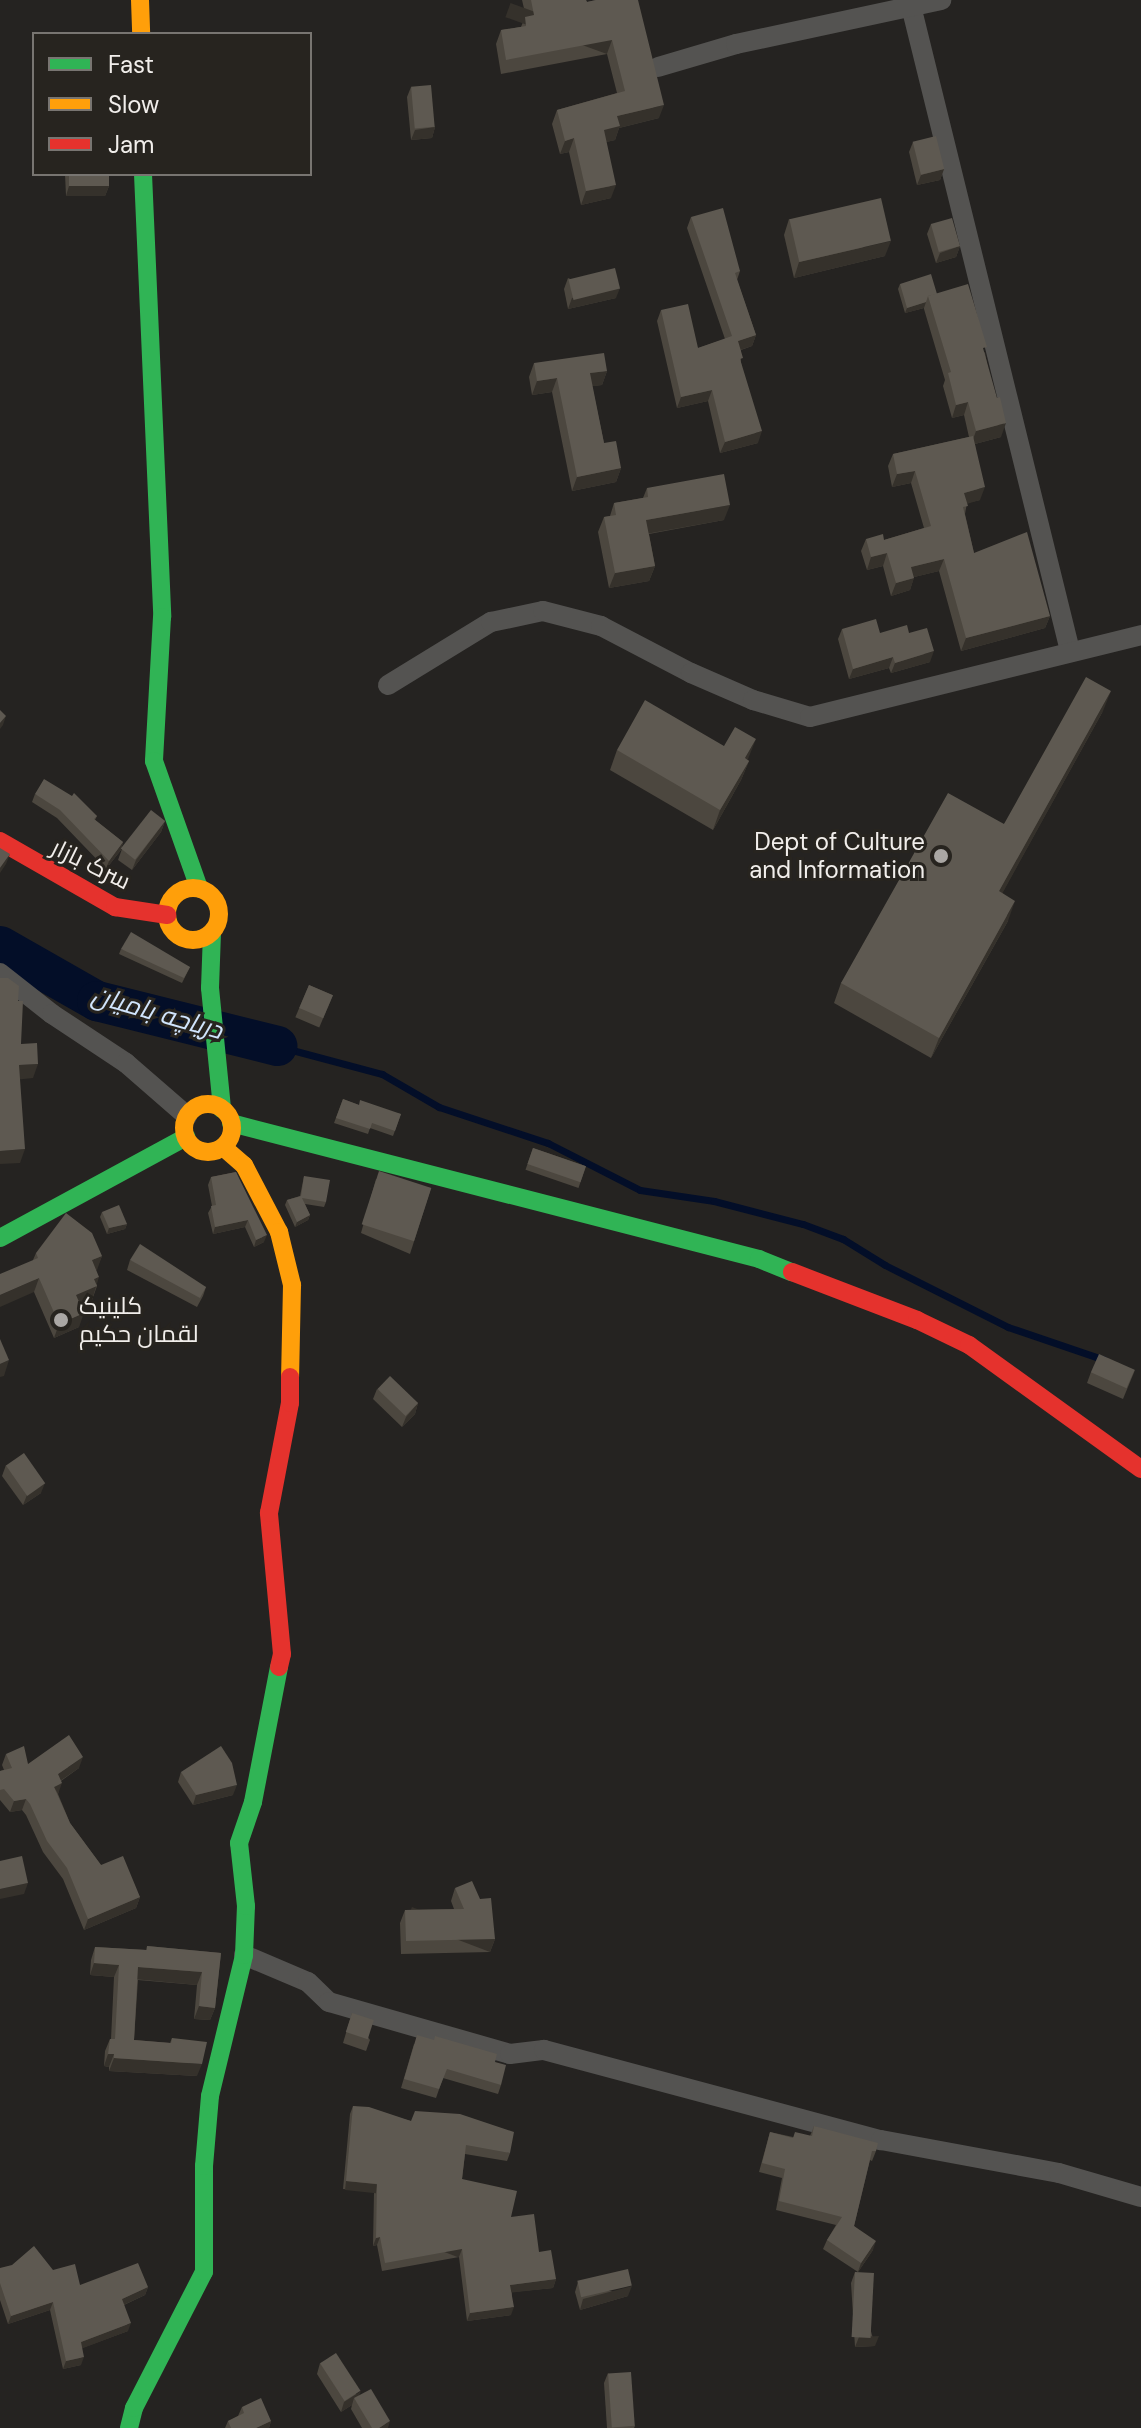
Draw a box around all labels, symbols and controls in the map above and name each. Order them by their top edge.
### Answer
legend [32,32,312,176]
text: Fast [108,49,154,80]
text: Slow [108,89,159,120]
text: Jam [108,129,154,160]
place label: Dept of Culture and Information [749,828,925,884]
street label: سرک بازار [47,833,135,895]
marker: Dept of Culture and Information [932,847,950,865]
water label: دریاچه بامیان [88,979,226,1047]
place label: کلینیک لقمان حکیم [79,1292,199,1348]
marker: کلینیک لقمان حکیم [50,1309,72,1331]

